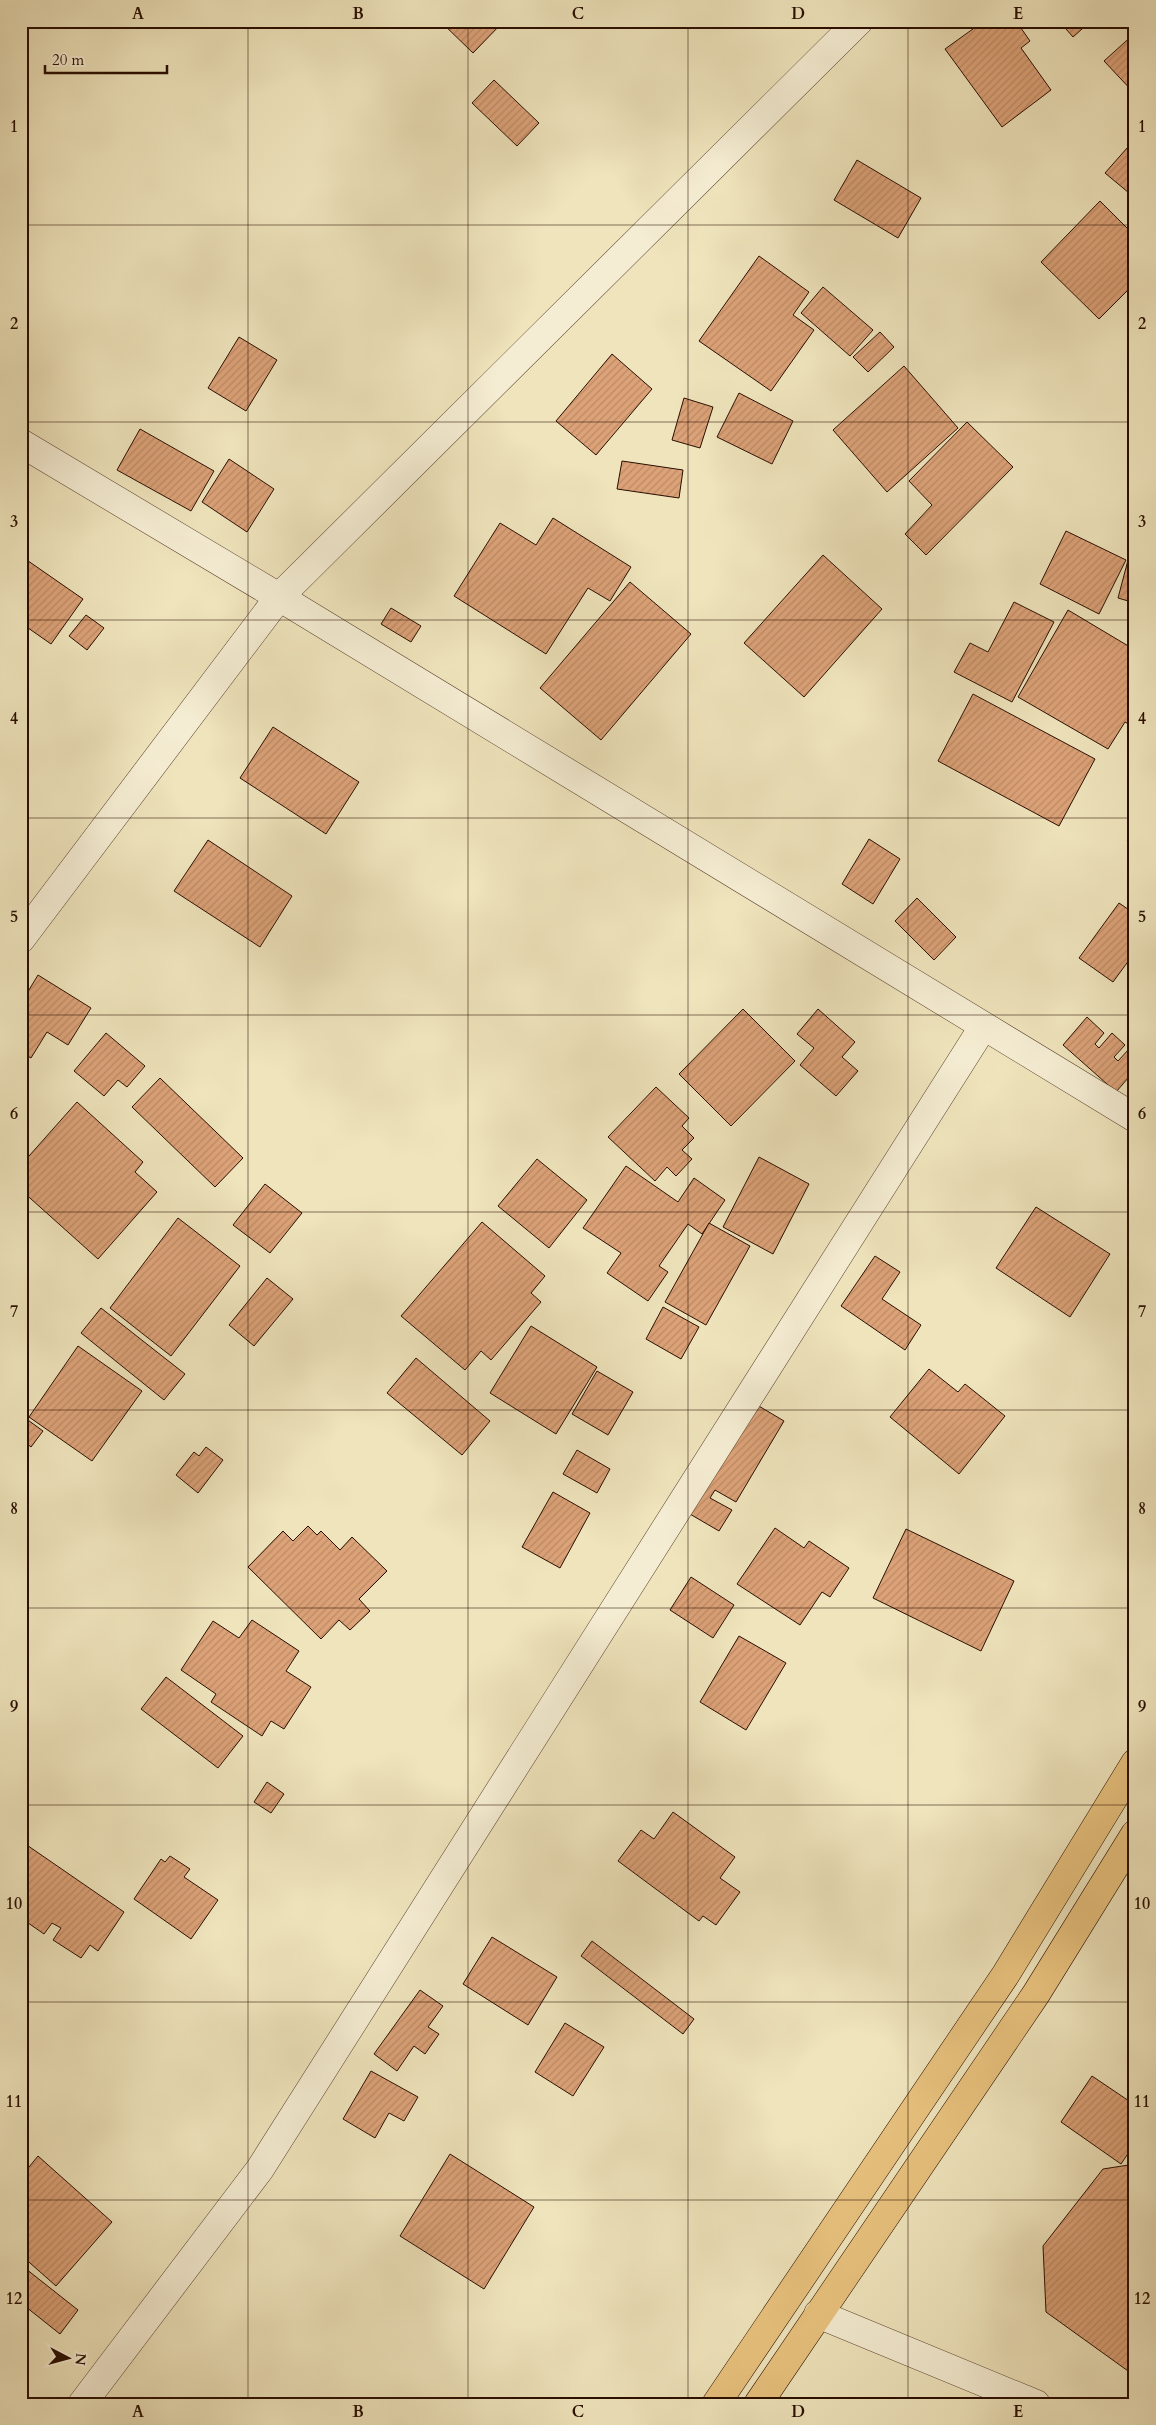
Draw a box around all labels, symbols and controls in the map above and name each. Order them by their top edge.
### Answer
text: A [132,3,144,25]
text: B [352,3,364,25]
text: C [572,3,584,25]
text: D [791,3,805,25]
text: E [1013,3,1023,25]
scale bar [45,42,168,74]
text: 20 m [52,50,84,70]
text: 1 [10,116,18,138]
text: 1 [1138,116,1146,138]
text: 2 [10,313,18,335]
text: 2 [1138,313,1146,335]
text: 3 [10,511,18,533]
text: 3 [1138,511,1146,533]
text: 4 [10,708,18,730]
text: 4 [1138,708,1146,730]
text: 5 [10,906,18,928]
text: 5 [1138,906,1146,928]
text: 6 [10,1103,18,1125]
text: 6 [1138,1103,1146,1125]
text: 7 [10,1301,18,1323]
text: 7 [1138,1301,1146,1323]
text: 8 [10,1498,18,1520]
text: 8 [1138,1498,1146,1520]
text: 9 [10,1696,18,1718]
text: 9 [1138,1696,1146,1718]
text: 10 [6,1893,22,1915]
text: 10 [1134,1893,1150,1915]
text: 11 [6,2091,22,2113]
text: 11 [1134,2091,1150,2113]
text: 12 [6,2288,22,2310]
text: 12 [1134,2288,1150,2310]
north arrow [42,2332,92,2382]
text: N [70,2352,91,2366]
text: A [132,2401,144,2423]
text: B [352,2401,364,2423]
text: C [572,2401,584,2423]
text: D [791,2401,805,2423]
text: E [1013,2401,1023,2423]

